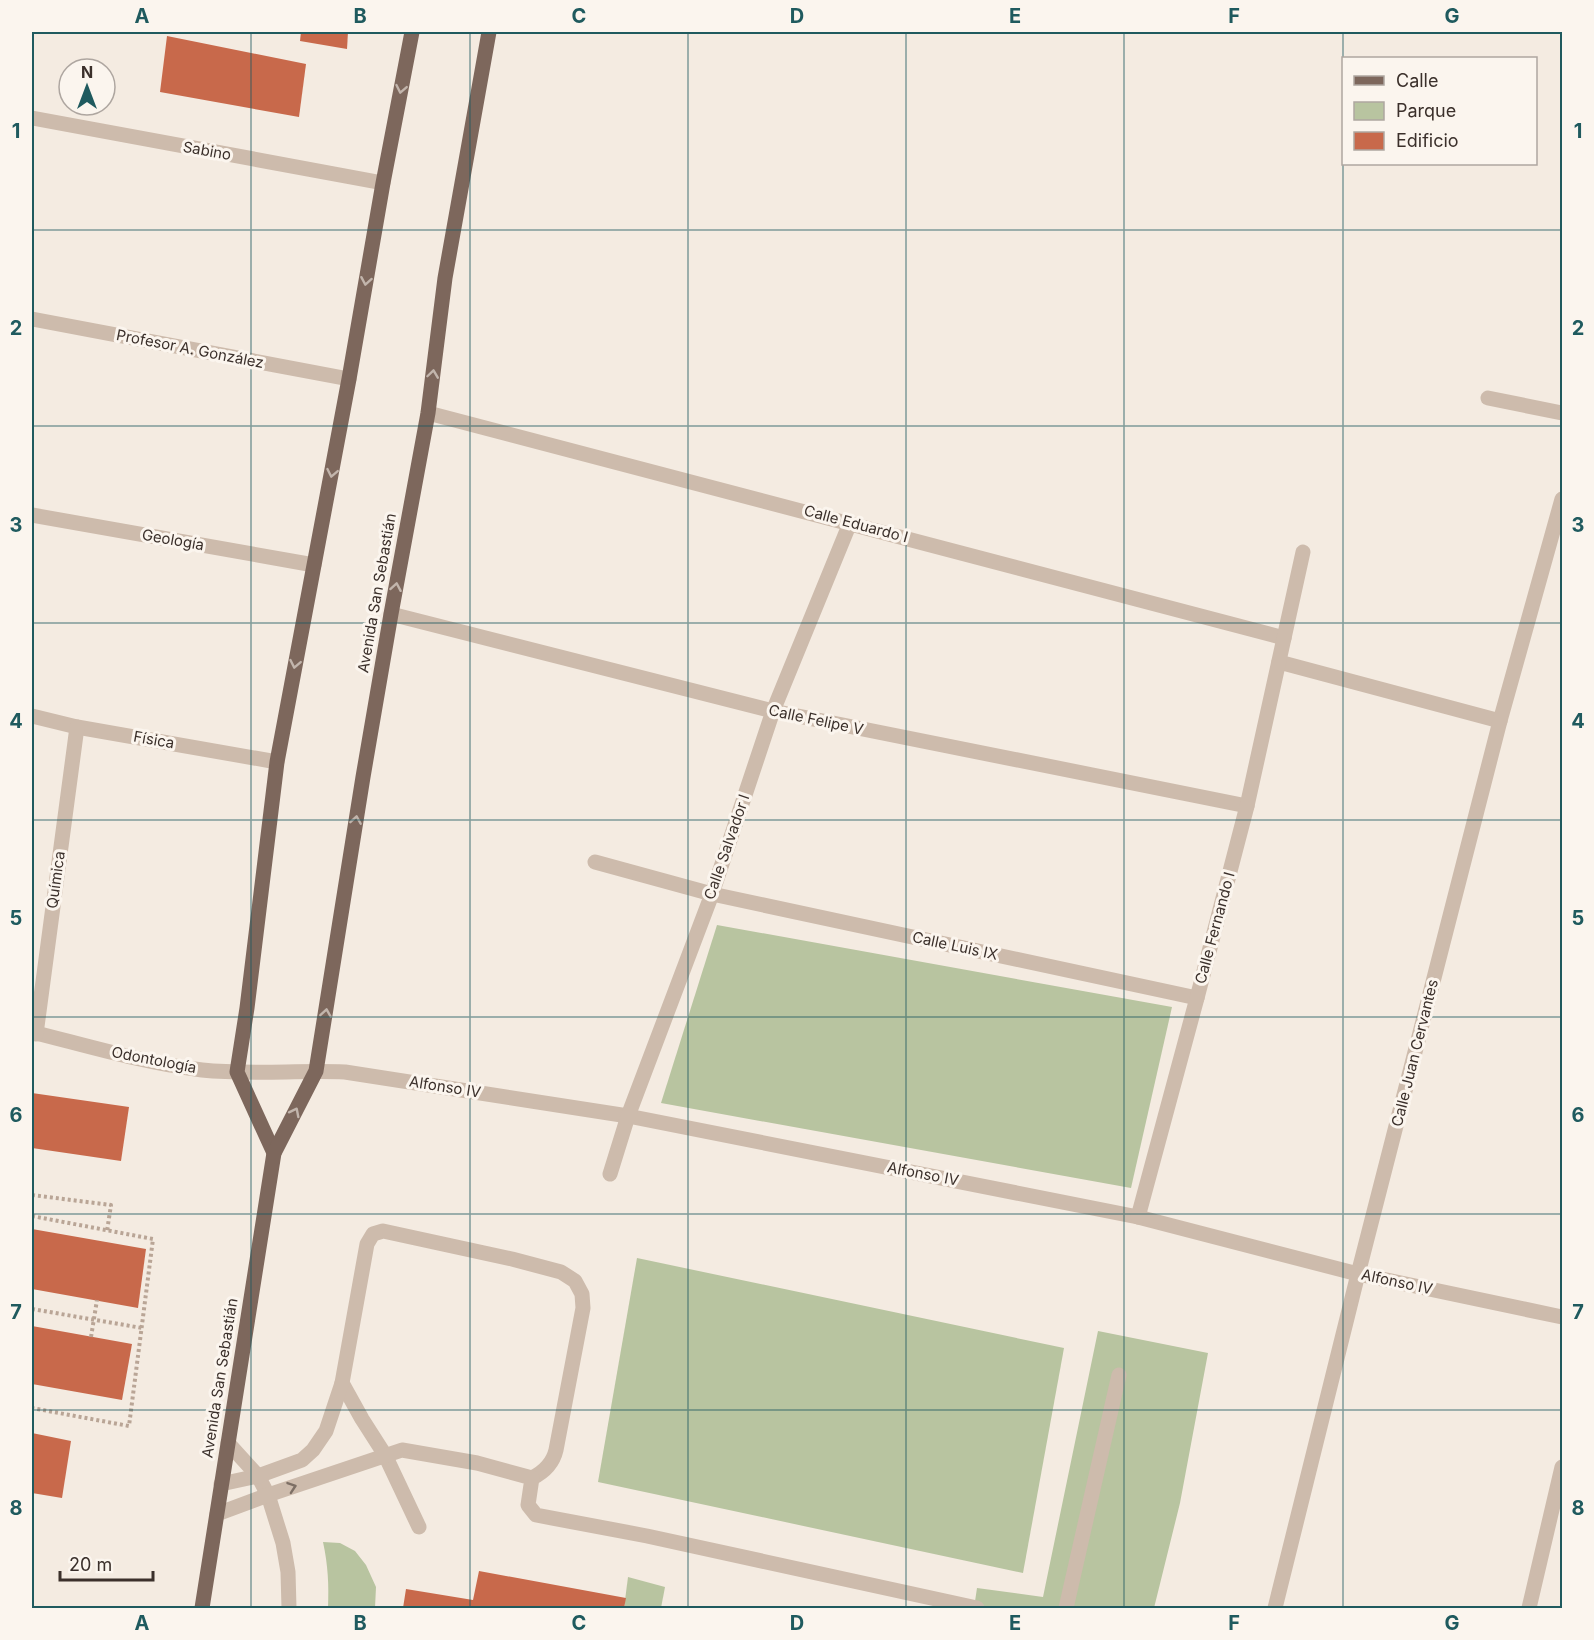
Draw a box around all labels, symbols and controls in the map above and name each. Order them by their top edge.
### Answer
text: A [135,4,150,28]
text: B [353,4,367,28]
text: C [572,4,586,28]
text: D [790,4,804,28]
text: E [1009,4,1021,28]
text: F [1228,4,1240,28]
text: G [1444,4,1460,28]
north arrow [57,57,117,117]
legend [1342,57,1537,165]
text: N [81,62,93,82]
text: Calle [1396,70,1438,91]
one-way arrow [395,84,408,94]
text: Parque [1396,100,1456,121]
text: 1 [12,119,20,143]
text: 1 [1574,119,1582,143]
text: Edificio [1396,130,1459,151]
street label: Sabino [181,137,233,164]
one-way arrow [361,276,373,285]
text: 2 [10,316,22,340]
text: 2 [1572,316,1584,340]
street label: Profesor A. González [115,325,265,372]
one-way arrow [426,369,438,379]
one-way arrow [326,467,339,477]
street label: Calle Eduardo I [802,501,910,547]
street label: Avenida San Sebastián [353,512,400,674]
text: 3 [10,513,22,537]
text: 3 [1572,513,1584,537]
street label: Geología [141,525,206,554]
one-way arrow [389,582,401,591]
one-way arrow [289,659,302,669]
street label: Calle Felipe V [767,700,865,739]
text: 4 [9,709,23,733]
text: 4 [1571,709,1585,733]
street label: Física [132,727,176,752]
street label: Calle Salvador I [700,792,753,902]
one-way arrow [349,816,362,826]
street label: Química [42,850,69,910]
street label: Calle Fernando I [1190,870,1239,986]
text: 5 [10,906,22,930]
text: 5 [1572,906,1584,930]
street label: Calle Luis IX [911,927,1000,964]
street label: Calle Juan Cervantes [1387,977,1442,1129]
one-way arrow [320,1008,332,1018]
street label: Odontología [110,1042,198,1077]
street label: Alfonso IV [408,1071,482,1102]
text: 6 [10,1103,23,1127]
text: 6 [1572,1103,1585,1127]
one-way arrow [288,1107,300,1118]
street label: Alfonso IV [886,1157,960,1190]
street label: Alfonso IV [1360,1265,1435,1298]
street label: Avenida San Sebastián [197,1297,242,1459]
text: 7 [10,1300,22,1324]
text: 7 [1572,1300,1584,1324]
one-way arrow [286,1481,297,1494]
text: 8 [9,1496,23,1520]
text: 8 [1571,1496,1585,1520]
scale bar [60,1544,153,1582]
text: 20 m [69,1554,112,1575]
text: A [135,1611,150,1635]
text: B [353,1611,367,1635]
text: C [572,1611,586,1635]
text: D [790,1611,804,1635]
text: E [1009,1611,1021,1635]
text: F [1228,1611,1240,1635]
text: G [1444,1611,1460,1635]

